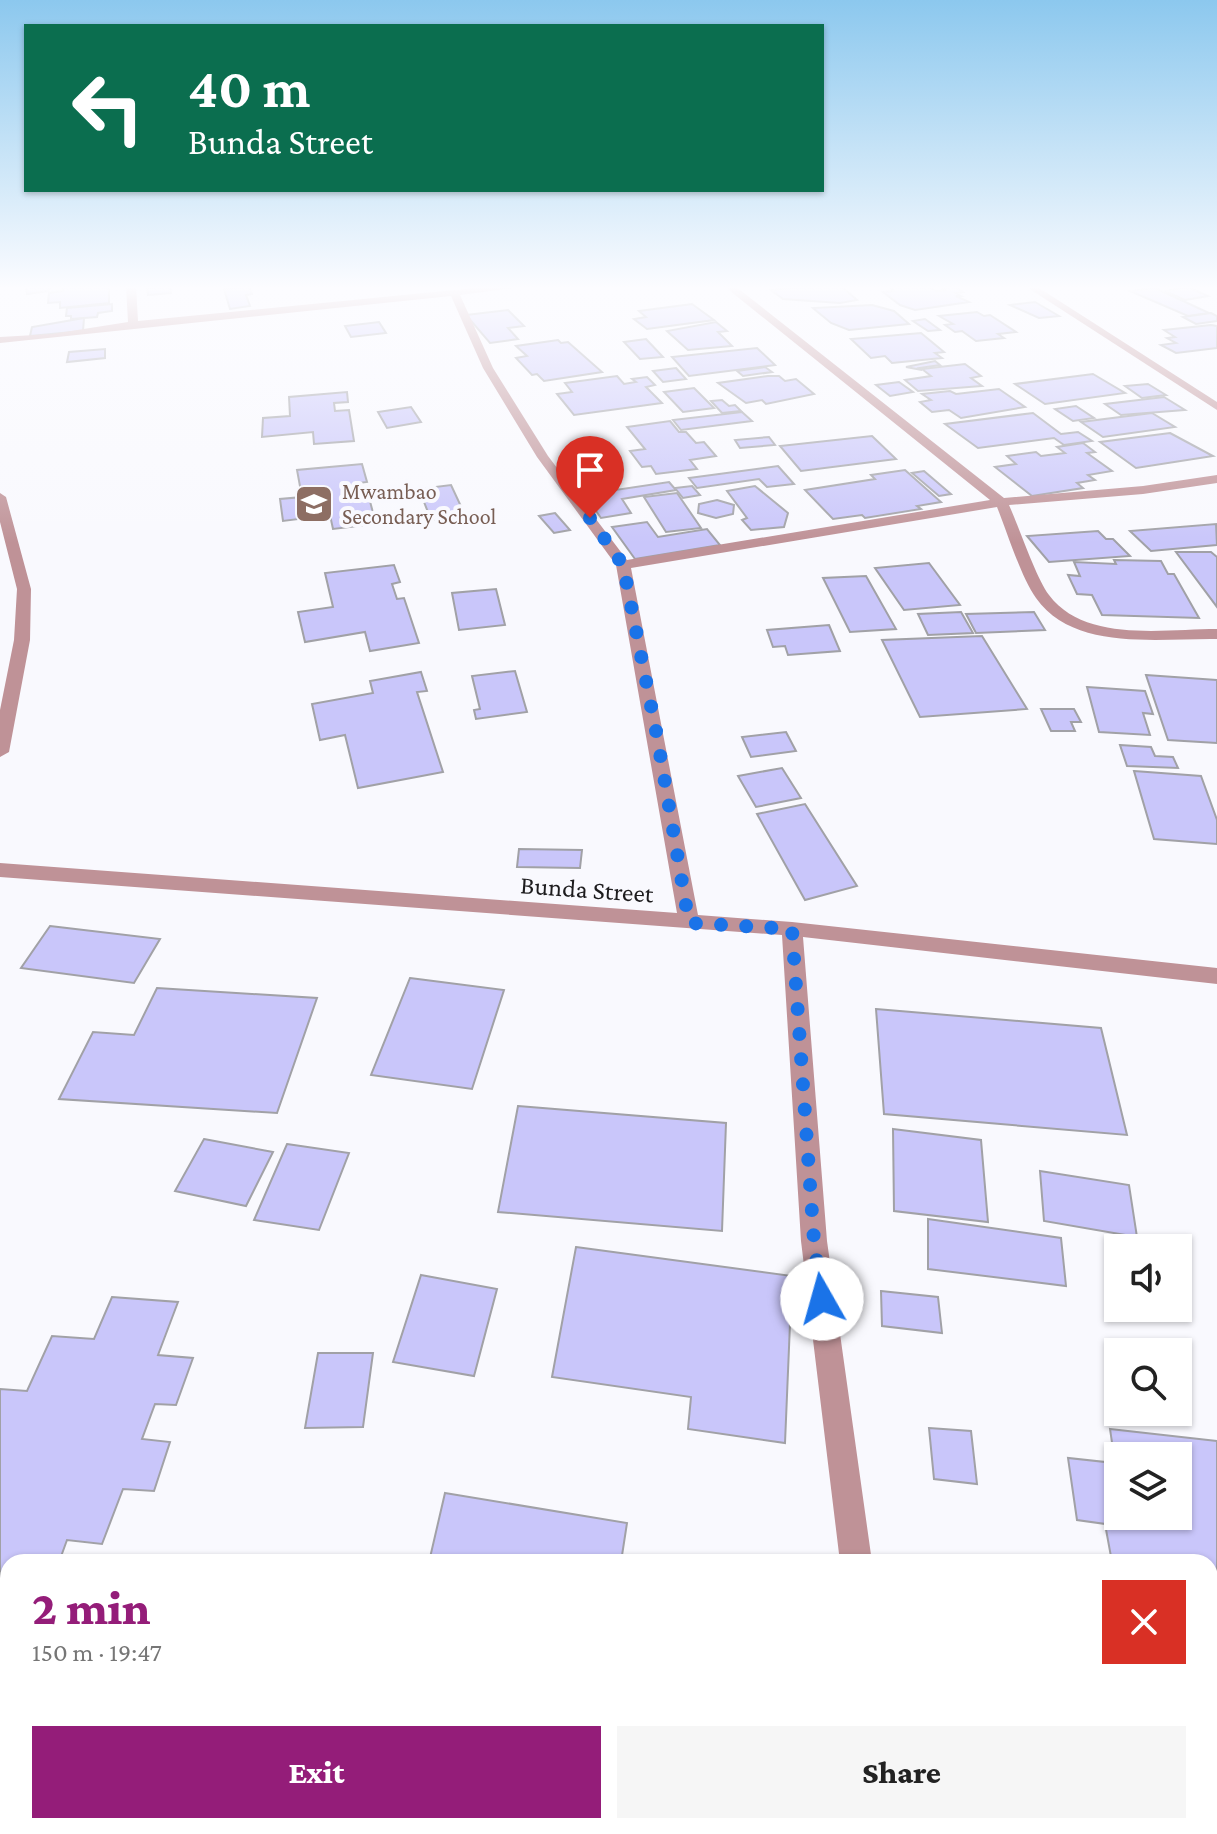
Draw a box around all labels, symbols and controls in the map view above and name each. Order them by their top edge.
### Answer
icon: left [56,56,160,160]
text: 40 m [188,57,310,119]
text: Bunda Street [188,122,373,162]
pin [556,436,624,518]
icon: arrive [568,448,612,492]
place label: Mwambao Secondary School [342,479,497,529]
school or university icon: Mwambao Secondary School [293,483,335,525]
street label: Bunda Street [519,870,655,909]
map controls [1104,1234,1192,1530]
button: sound [1104,1234,1192,1322]
position arrow [780,1257,864,1341]
button: search [1104,1338,1192,1426]
button: layers [1104,1442,1192,1530]
button: close [1102,1580,1186,1664]
text: 2 min [32,1581,151,1634]
text: 150 m · 19:47 [32,1638,162,1667]
button: Exit [32,1726,601,1818]
button: Share [617,1726,1186,1818]

